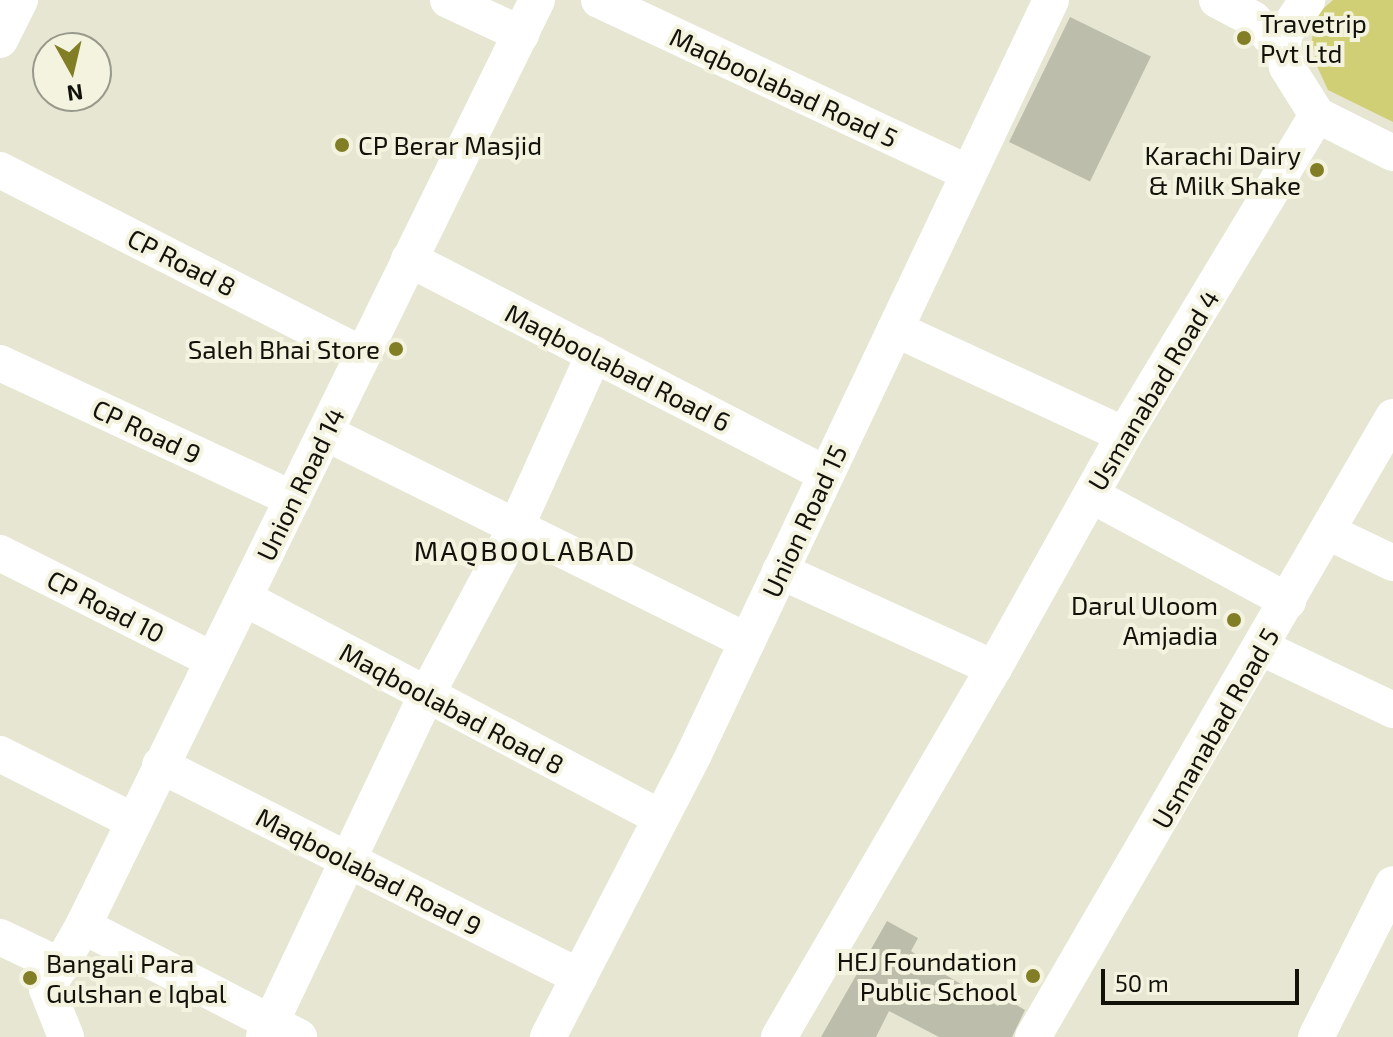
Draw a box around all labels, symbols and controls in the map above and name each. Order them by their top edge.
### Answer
place label: Travetrip Pvt Ltd [1260,7,1367,68]
street label: Maqboolabad Road 5 [665,21,903,153]
marker: Travetrip Pvt Ltd [1235,29,1253,47]
north arrow [32,32,112,112]
text: N [65,80,85,108]
place label: CP Berar Masjid [358,129,543,161]
marker: CP Berar Masjid [333,136,351,154]
place label: Karachi Dairy & Milk Shake [1144,139,1301,200]
marker: Karachi Dairy & Milk Shake [1308,161,1326,179]
street label: CP Road 8 [123,221,241,303]
street label: Usmanabad Road 4 [1081,284,1225,496]
street label: Maqboolabad Road 6 [500,297,736,437]
place label: Saleh Bhai Store [188,333,380,365]
marker: Saleh Bhai Store [387,340,405,358]
street label: CP Road 9 [88,392,206,470]
street label: Union Road 14 [249,402,351,566]
street label: Union Road 15 [755,440,853,602]
district label: MAQBOOLABAD [414,533,636,567]
street label: CP Road 10 [42,563,170,649]
place label: Darul Uloom Amjadia [1070,589,1218,650]
marker: Darul Uloom Amjadia [1225,611,1243,629]
street label: Usmanabad Road 5 [1145,622,1285,834]
street label: Maqboolabad Road 8 [335,636,569,780]
street label: Maqboolabad Road 9 [251,801,487,941]
place label: HEJ Foundation Public School [837,945,1017,1006]
place label: Bangali Para Gulshan e Iqbal [46,947,227,1008]
scale bar [1105,953,1303,1003]
marker: HEJ Foundation Public School [1024,967,1042,985]
text: 50 m [1115,968,1169,997]
marker: Bangali Para Gulshan e Iqbal [21,969,39,987]

